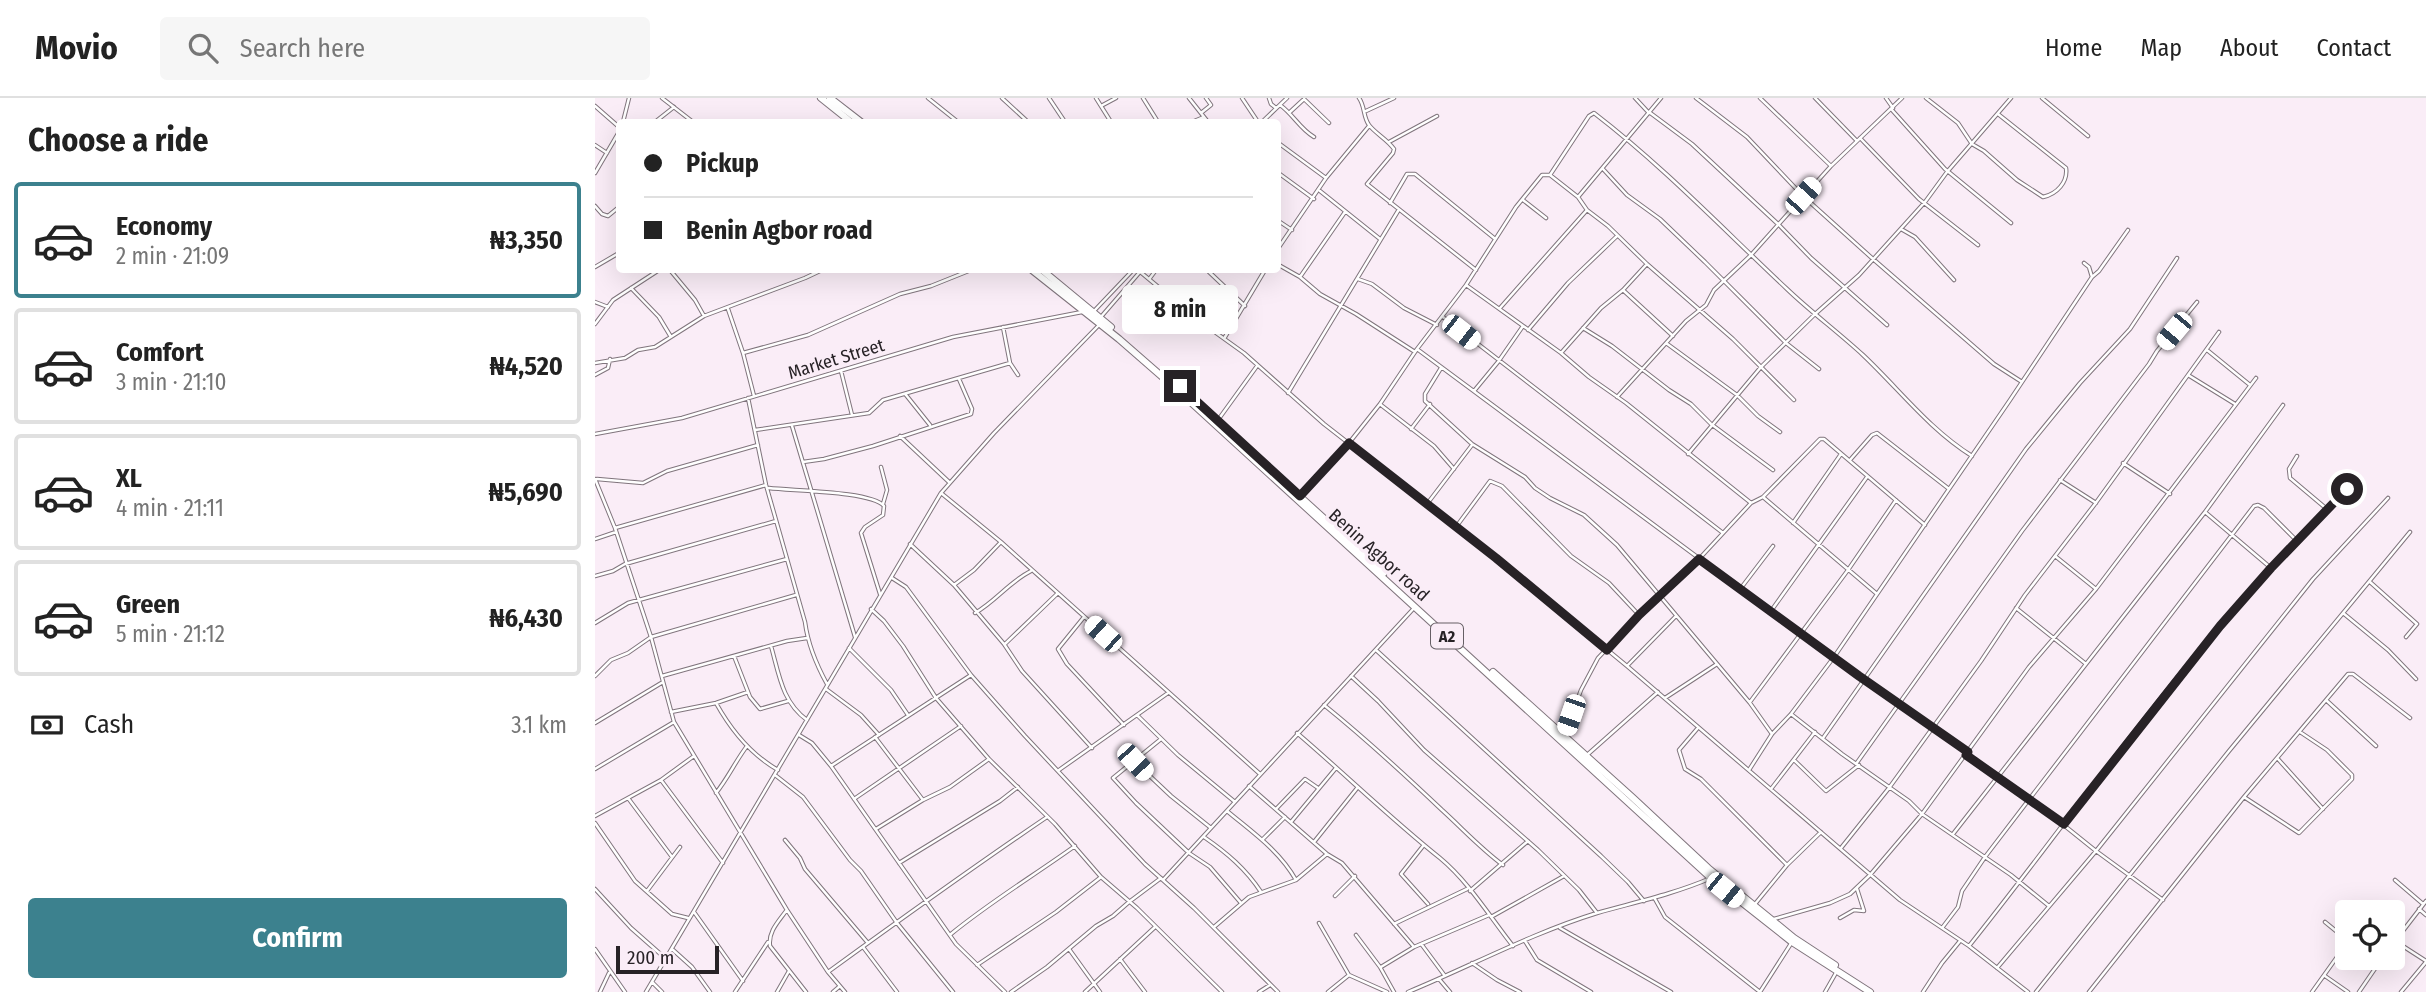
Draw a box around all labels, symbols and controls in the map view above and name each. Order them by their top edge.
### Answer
search box [160,17,650,80]
text: Movio [35,28,118,68]
icon: search [184,29,222,67]
text: Search here [240,33,365,64]
text: Home [2045,34,2102,62]
text: Map [2140,34,2182,62]
text: About [2220,34,2278,62]
text: Contact [2316,34,2391,62]
text: Choose a ride [28,121,209,159]
text: Pickup [686,148,759,179]
car [1782,173,1825,219]
icon: car [32,209,95,272]
text: Economy [116,211,212,242]
text: Benin Agbor road [686,215,873,246]
text: ₦3,350 [490,225,563,256]
text: 2 min · 21:09 [116,242,229,270]
callout: 8 min [1122,285,1238,334]
text: 8 min [1154,295,1206,323]
car [2153,308,2196,354]
car [1438,311,1485,353]
street label: Market Street [785,334,887,384]
icon: car [32,335,95,398]
text: Comfort [116,337,204,368]
text: ₦4,520 [489,351,563,382]
text: 3 min · 21:10 [116,368,227,396]
route end [1164,370,1196,402]
icon: car [32,461,95,524]
text: XL [116,463,142,494]
route start [2331,473,2363,505]
text: ₦5,690 [488,477,563,508]
text: 4 min · 21:11 [116,494,224,522]
street label: Benin Agbor road [1324,504,1434,606]
icon: car [32,587,95,650]
text: Green [116,589,180,620]
text: ₦6,430 [489,603,563,634]
car [1081,612,1126,656]
text: 5 min · 21:12 [116,620,225,648]
road number: A2 [1431,624,1463,649]
car [1555,692,1588,738]
icon: cash [28,706,66,744]
text: Cash [84,709,134,740]
text: 3.1 km [511,711,567,739]
car [1113,739,1158,785]
car [1703,869,1748,911]
button: Confirm [28,898,567,978]
map controls [2335,900,2405,970]
button: locate [2335,900,2405,970]
scale bar [616,943,719,975]
text: 200 m [627,946,674,969]

